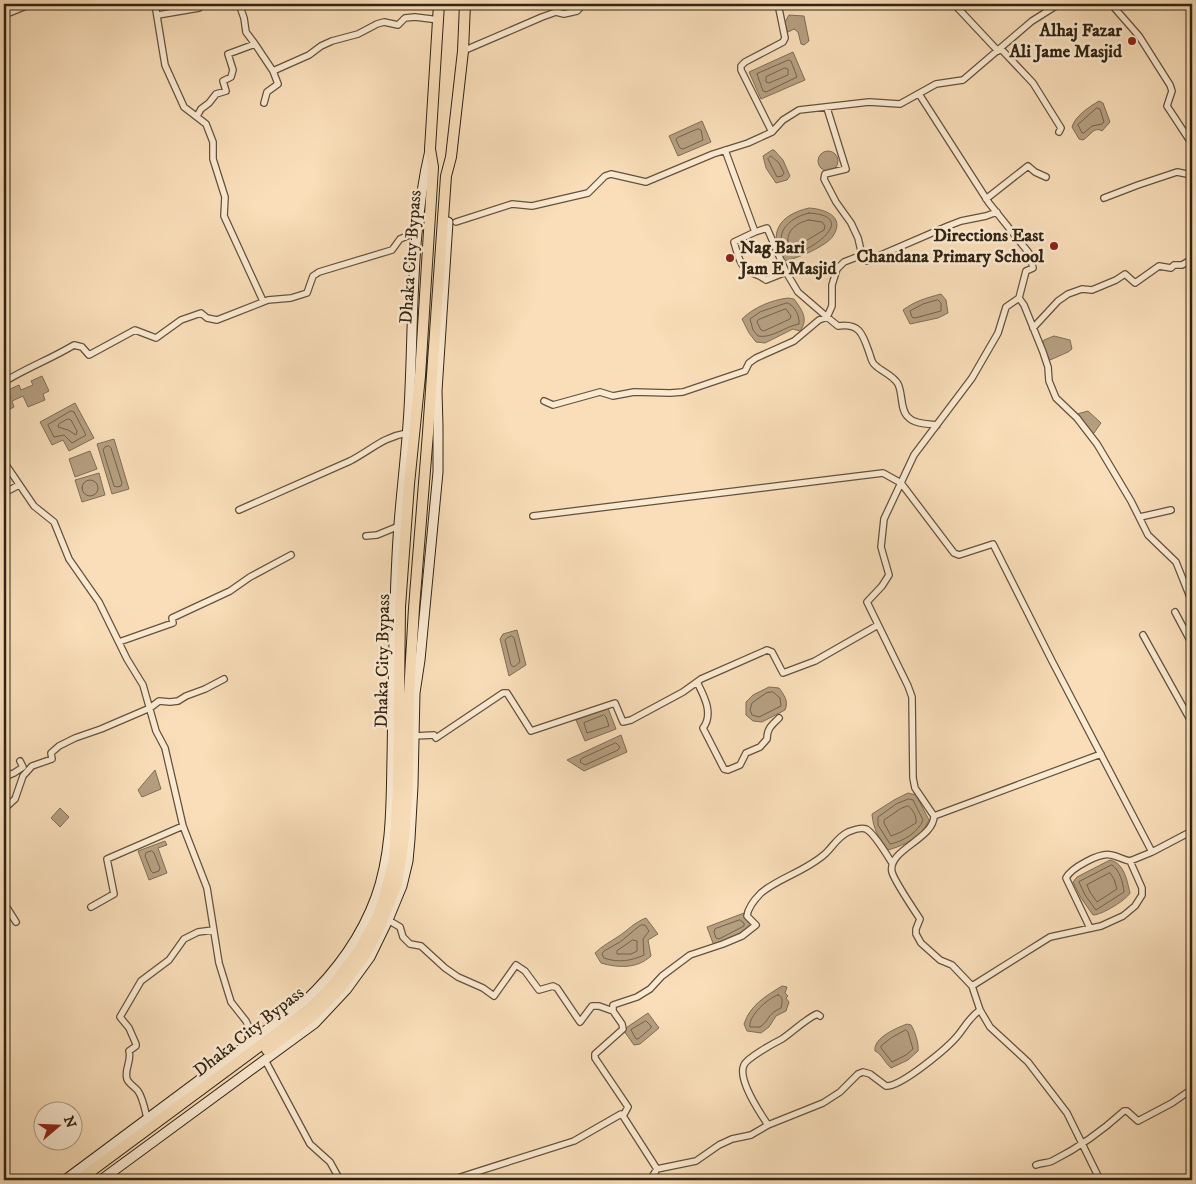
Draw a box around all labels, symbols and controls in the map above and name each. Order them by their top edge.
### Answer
place label: Alhaj Fazar Ali Jame Masjid [1008,20,1123,63]
marker: Alhaj Fazar Ali Jame Masjid [1126,35,1138,47]
street label: Dhaka City Bypass [395,189,427,325]
place label: Directions East Chandana Primary School [857,225,1045,268]
place label: Nag Bari Jam E Masjid [738,237,837,280]
marker: Directions East Chandana Primary School [1048,240,1060,252]
marker: Nag Bari Jam E Masjid [724,252,736,264]
street label: Dhaka City Bypass [371,594,395,728]
street label: Dhaka City Bypass [189,982,309,1082]
north arrow [32,1102,82,1152]
text: N [59,1114,80,1131]

